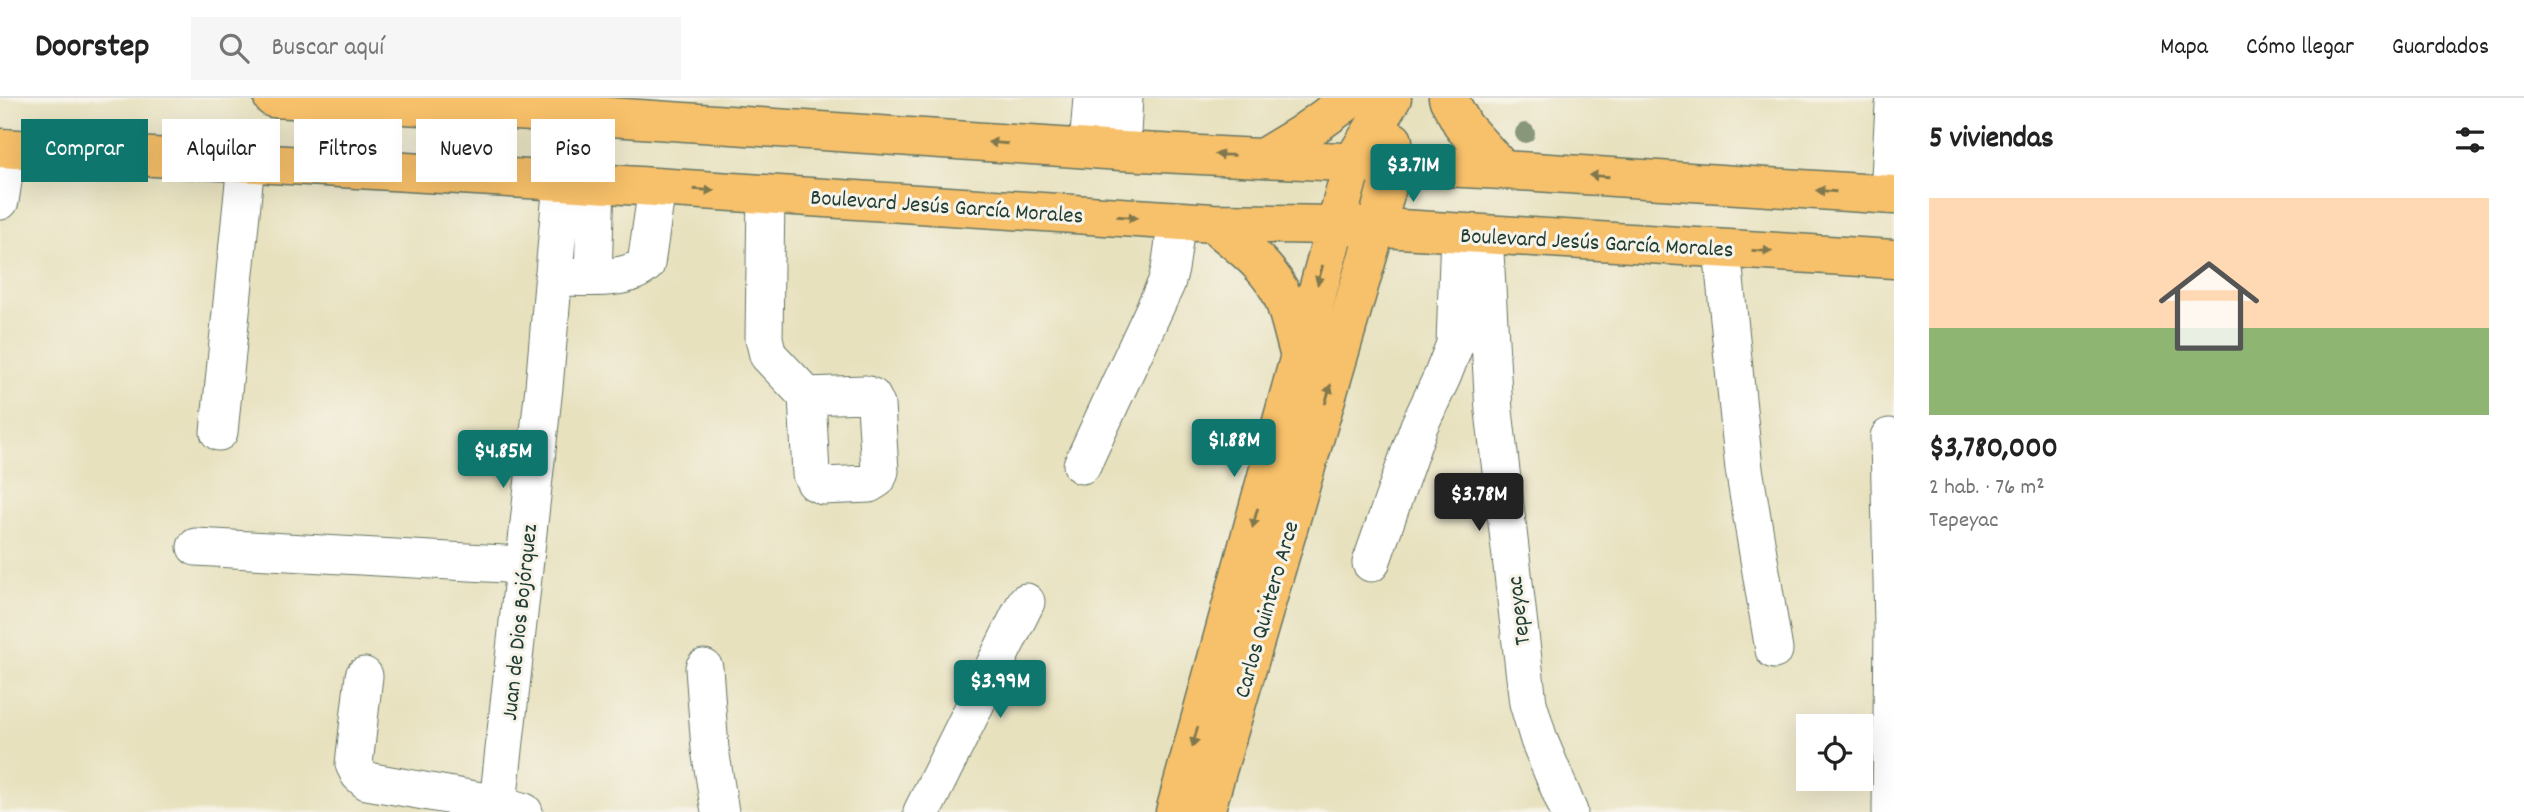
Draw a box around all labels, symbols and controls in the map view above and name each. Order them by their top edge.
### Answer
search box [191,17,681,80]
text: Doorstep [35,25,149,72]
icon: search [215,29,253,67]
text: Buscar aquí [271,30,384,67]
text: Mapa [2160,31,2208,65]
text: Cómo llegar [2246,31,2354,65]
text: Guardados [2392,31,2489,65]
chip: Comprar [21,119,148,182]
chip: Alquilar [162,119,280,182]
chip: Filtros [294,119,402,182]
chip: Nuevo [416,119,517,182]
chip: Piso [531,119,615,182]
text: 5 viviendas [1929,119,2054,162]
icon: filters [2451,121,2489,159]
one-way arrow [987,137,1009,148]
pin: $3.71M [1356,144,1470,204]
one-way arrow [1214,149,1236,160]
text: $3.71M [1386,150,1440,183]
one-way arrow [1588,171,1610,182]
street label: Boulevard Jesús García Morales [809,182,1084,234]
one-way arrow [693,185,715,196]
one-way arrow [1815,185,1837,196]
one-way arrow [1116,211,1138,222]
street label: Boulevard Jesús García Morales [1459,221,1734,268]
icon: home [2146,243,2272,369]
one-way arrow [1751,246,1773,257]
one-way arrow [1314,264,1325,286]
one-way arrow [1323,383,1333,404]
pin: $1.88M [1177,420,1291,479]
text: $1.88M [1208,425,1260,458]
text: $3,780,000 [1929,429,2058,472]
pin: $4.85M [446,430,560,490]
text: $4.85M [474,436,532,469]
text: 2 hab. · 76 m² [1929,472,2045,505]
pin: $3.78M [1422,474,1536,533]
text: $3.78M [1450,479,1508,512]
text: Tepeyac [1929,505,1998,538]
one-way arrow [1249,508,1259,529]
street label: Carlos Quintero Arce [1227,518,1309,702]
street label: Juan de Dios Bojórquez [495,522,548,722]
street label: Tepeyac [1500,574,1541,647]
pin: $3.99M [943,660,1057,720]
text: $3.99M [970,666,1030,699]
map controls [1796,714,1873,791]
button: locate [1796,714,1873,791]
one-way arrow [1189,727,1199,748]

